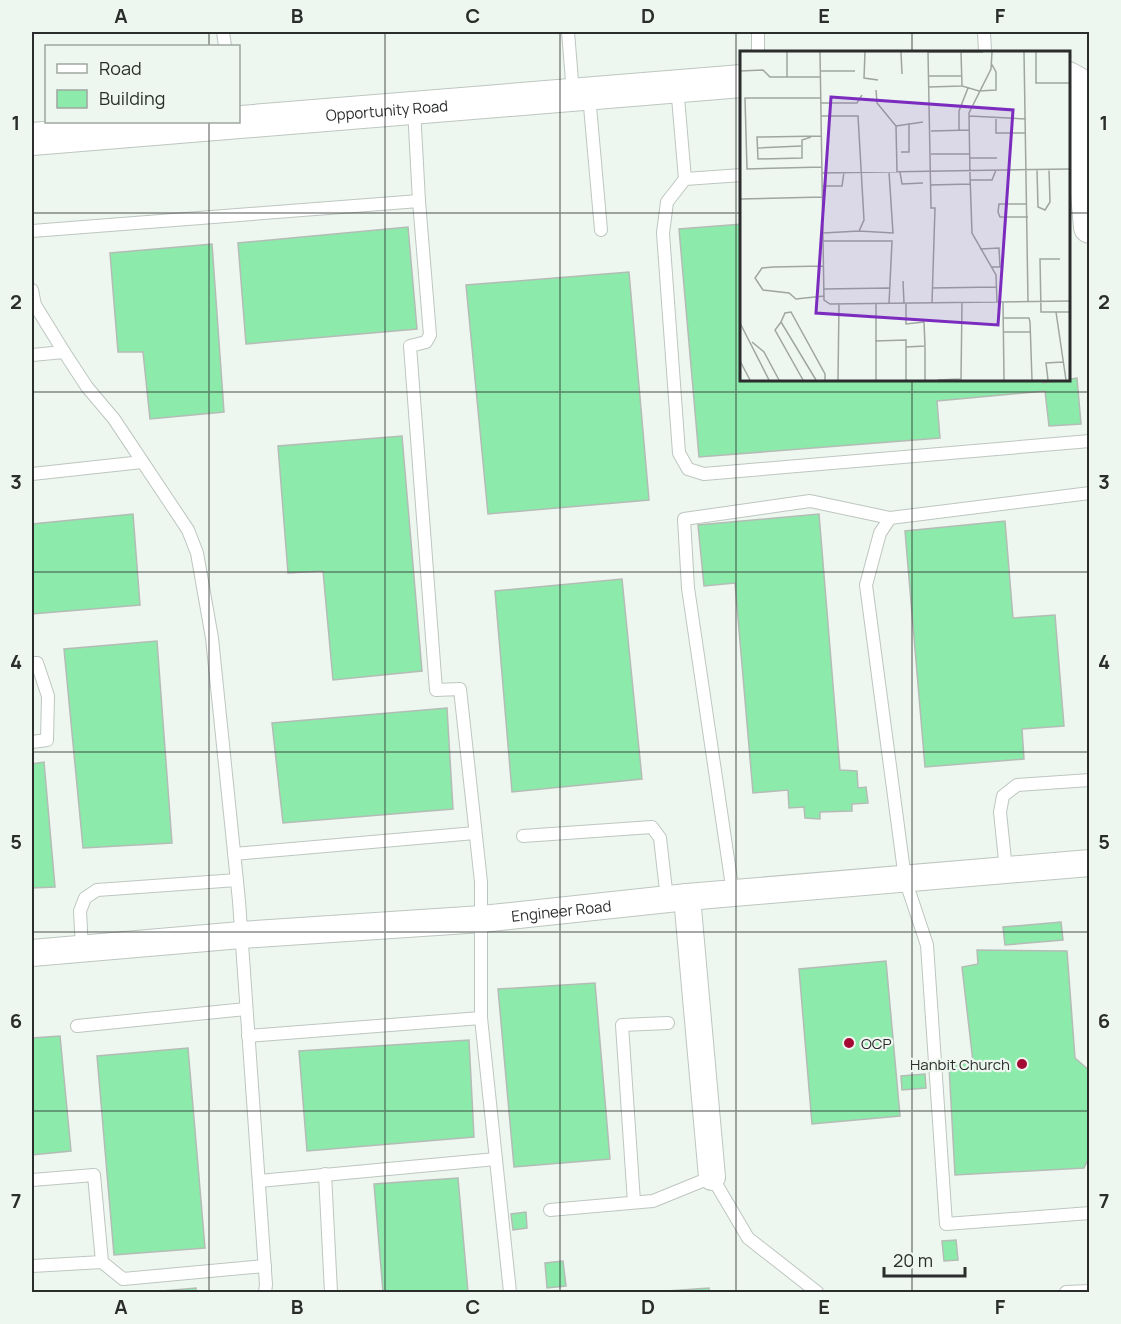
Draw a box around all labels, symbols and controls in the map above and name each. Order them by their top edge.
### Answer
text: A [114,2,128,29]
text: B [291,2,304,29]
text: C [466,2,480,29]
text: D [641,2,655,29]
text: E [818,2,830,29]
text: F [995,2,1006,29]
legend [45,45,240,123]
inset map [740,51,1070,381]
text: Road [99,56,142,80]
text: Building [99,86,165,110]
street label: Opportunity Road [325,95,449,125]
text: 1 [12,109,20,136]
text: 1 [1100,109,1108,136]
text: 2 [10,288,22,315]
text: 2 [1098,288,1110,315]
text: 3 [10,468,22,495]
text: 3 [1098,468,1110,495]
text: 4 [10,648,22,675]
text: 4 [1098,648,1110,675]
text: 5 [10,828,22,855]
text: 5 [1098,828,1110,855]
street label: Engineer Road [510,895,612,926]
text: 6 [10,1007,22,1034]
text: 6 [1098,1007,1110,1034]
place label: OCP [861,1033,892,1054]
marker: OCP [842,1036,856,1050]
place label: Hanbit Church [910,1054,1010,1075]
marker: Hanbit Church [1015,1057,1029,1071]
text: 7 [11,1187,21,1214]
text: 7 [1099,1187,1109,1214]
scale bar [884,1240,965,1278]
text: 20 m [893,1248,933,1272]
text: A [114,1293,128,1320]
text: B [291,1293,304,1320]
text: C [466,1293,480,1320]
text: D [641,1293,655,1320]
text: E [818,1293,830,1320]
text: F [995,1293,1006,1320]

